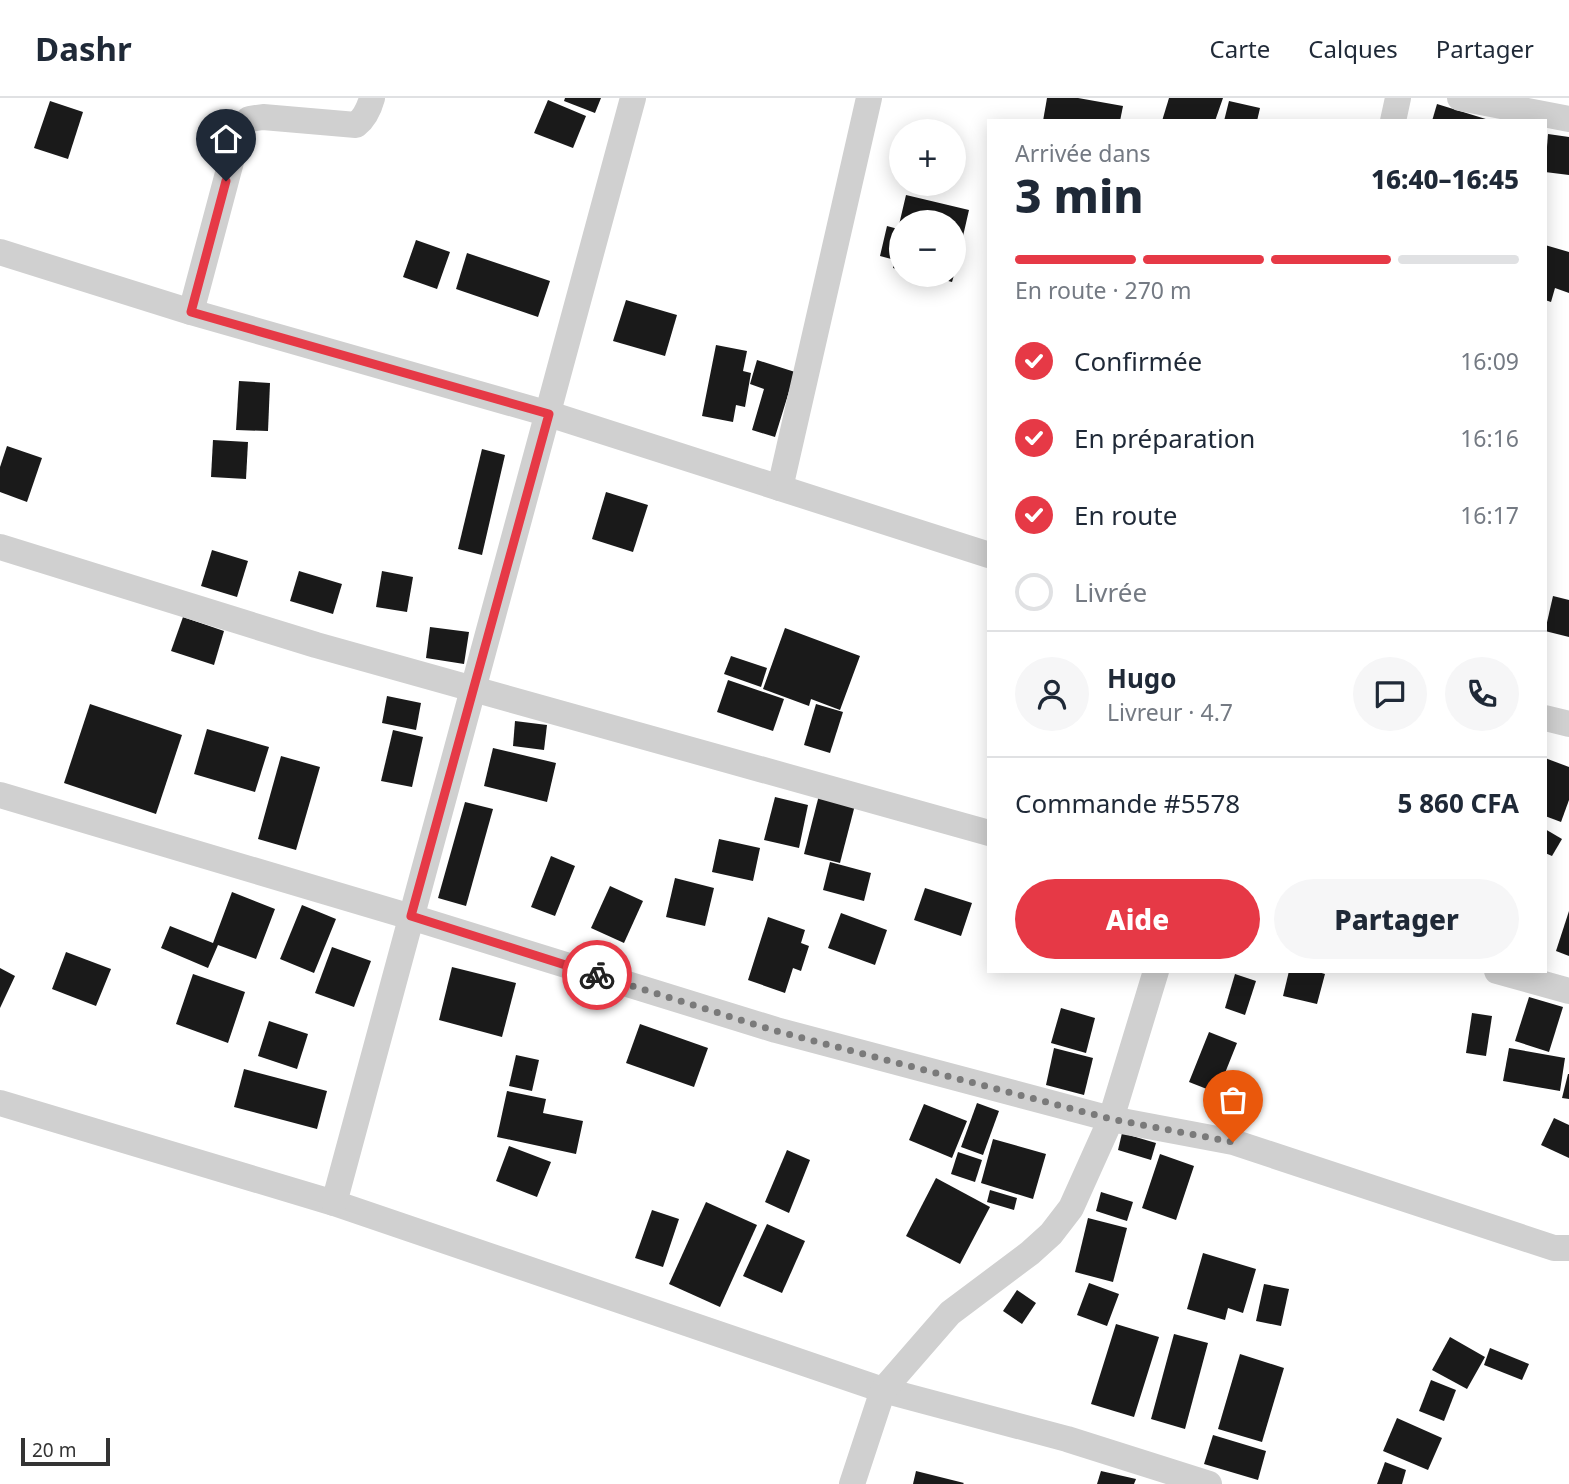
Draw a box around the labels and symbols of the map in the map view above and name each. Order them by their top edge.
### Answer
pin [196,109,256,181]
courier [562,940,632,1010]
pin [1203,1070,1263,1142]
scale bar [21,1435,110,1467]

